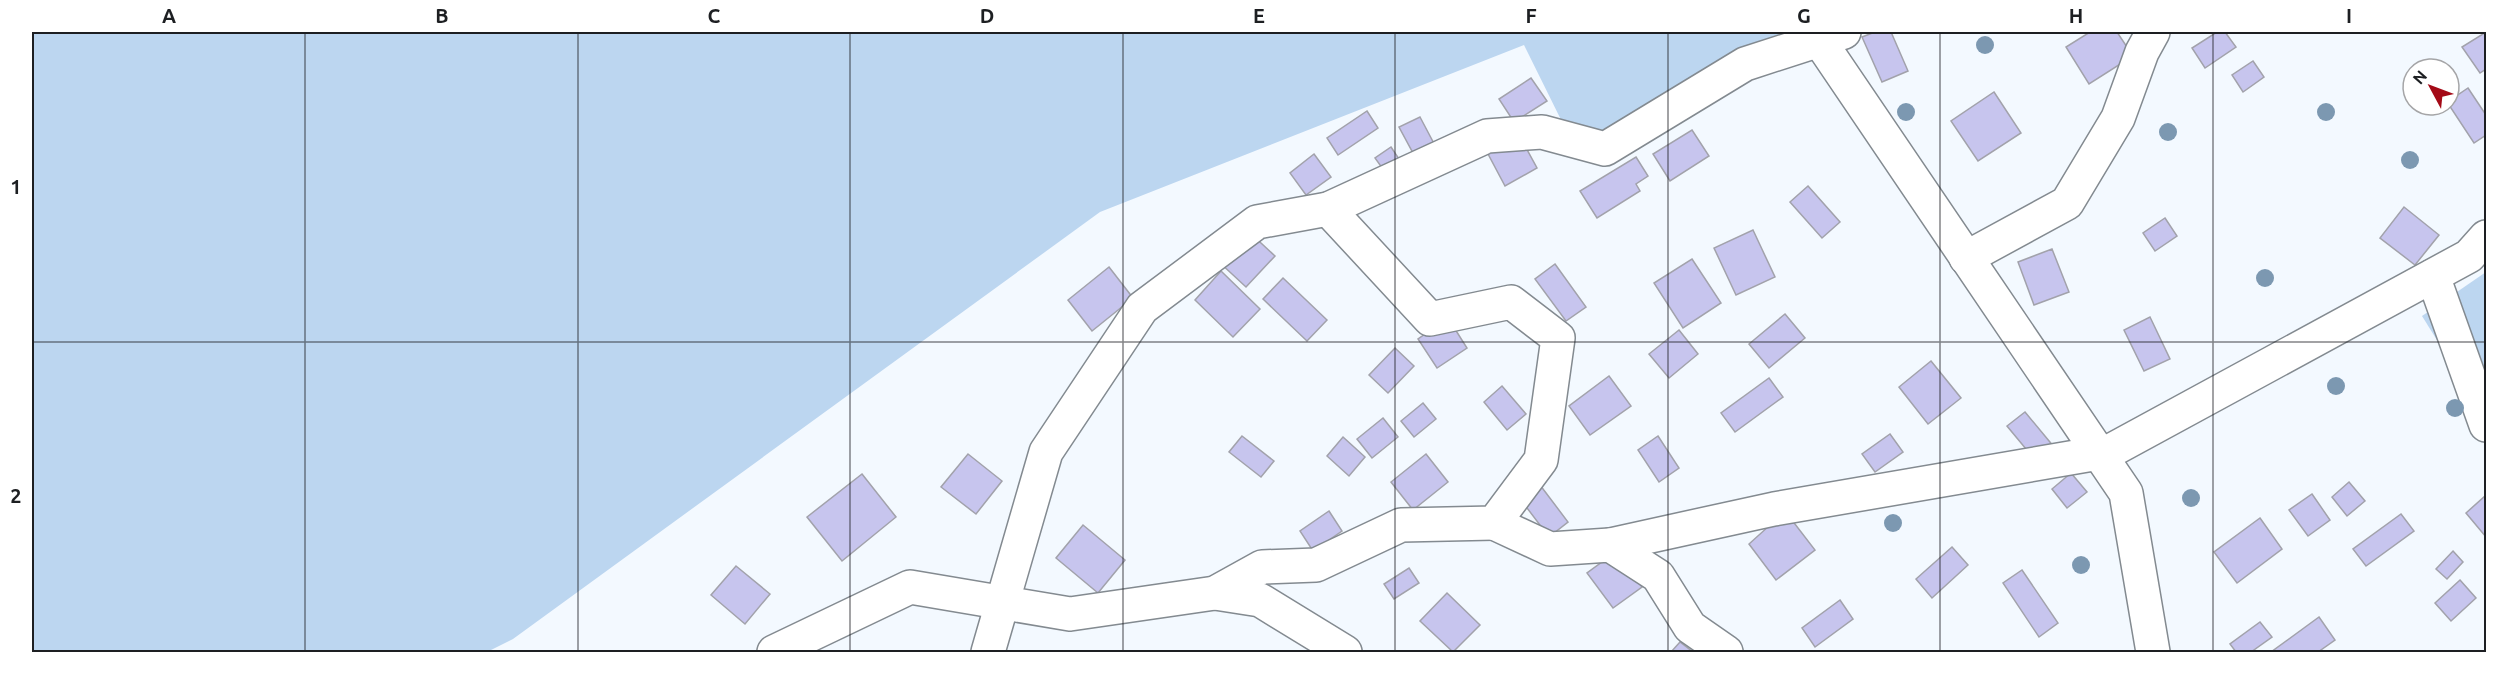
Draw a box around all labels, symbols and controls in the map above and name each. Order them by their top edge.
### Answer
text: A [162,4,176,27]
text: B [435,4,449,27]
text: C [708,4,721,27]
text: D [980,4,994,27]
text: E [1253,4,1265,27]
text: F [1525,4,1537,27]
text: G [1797,4,1811,27]
text: H [2069,4,2083,27]
text: I [2346,4,2352,27]
north arrow [2401,57,2461,117]
text: N [2409,67,2430,88]
text: 1 [10,175,22,198]
text: 2 [10,484,22,507]

